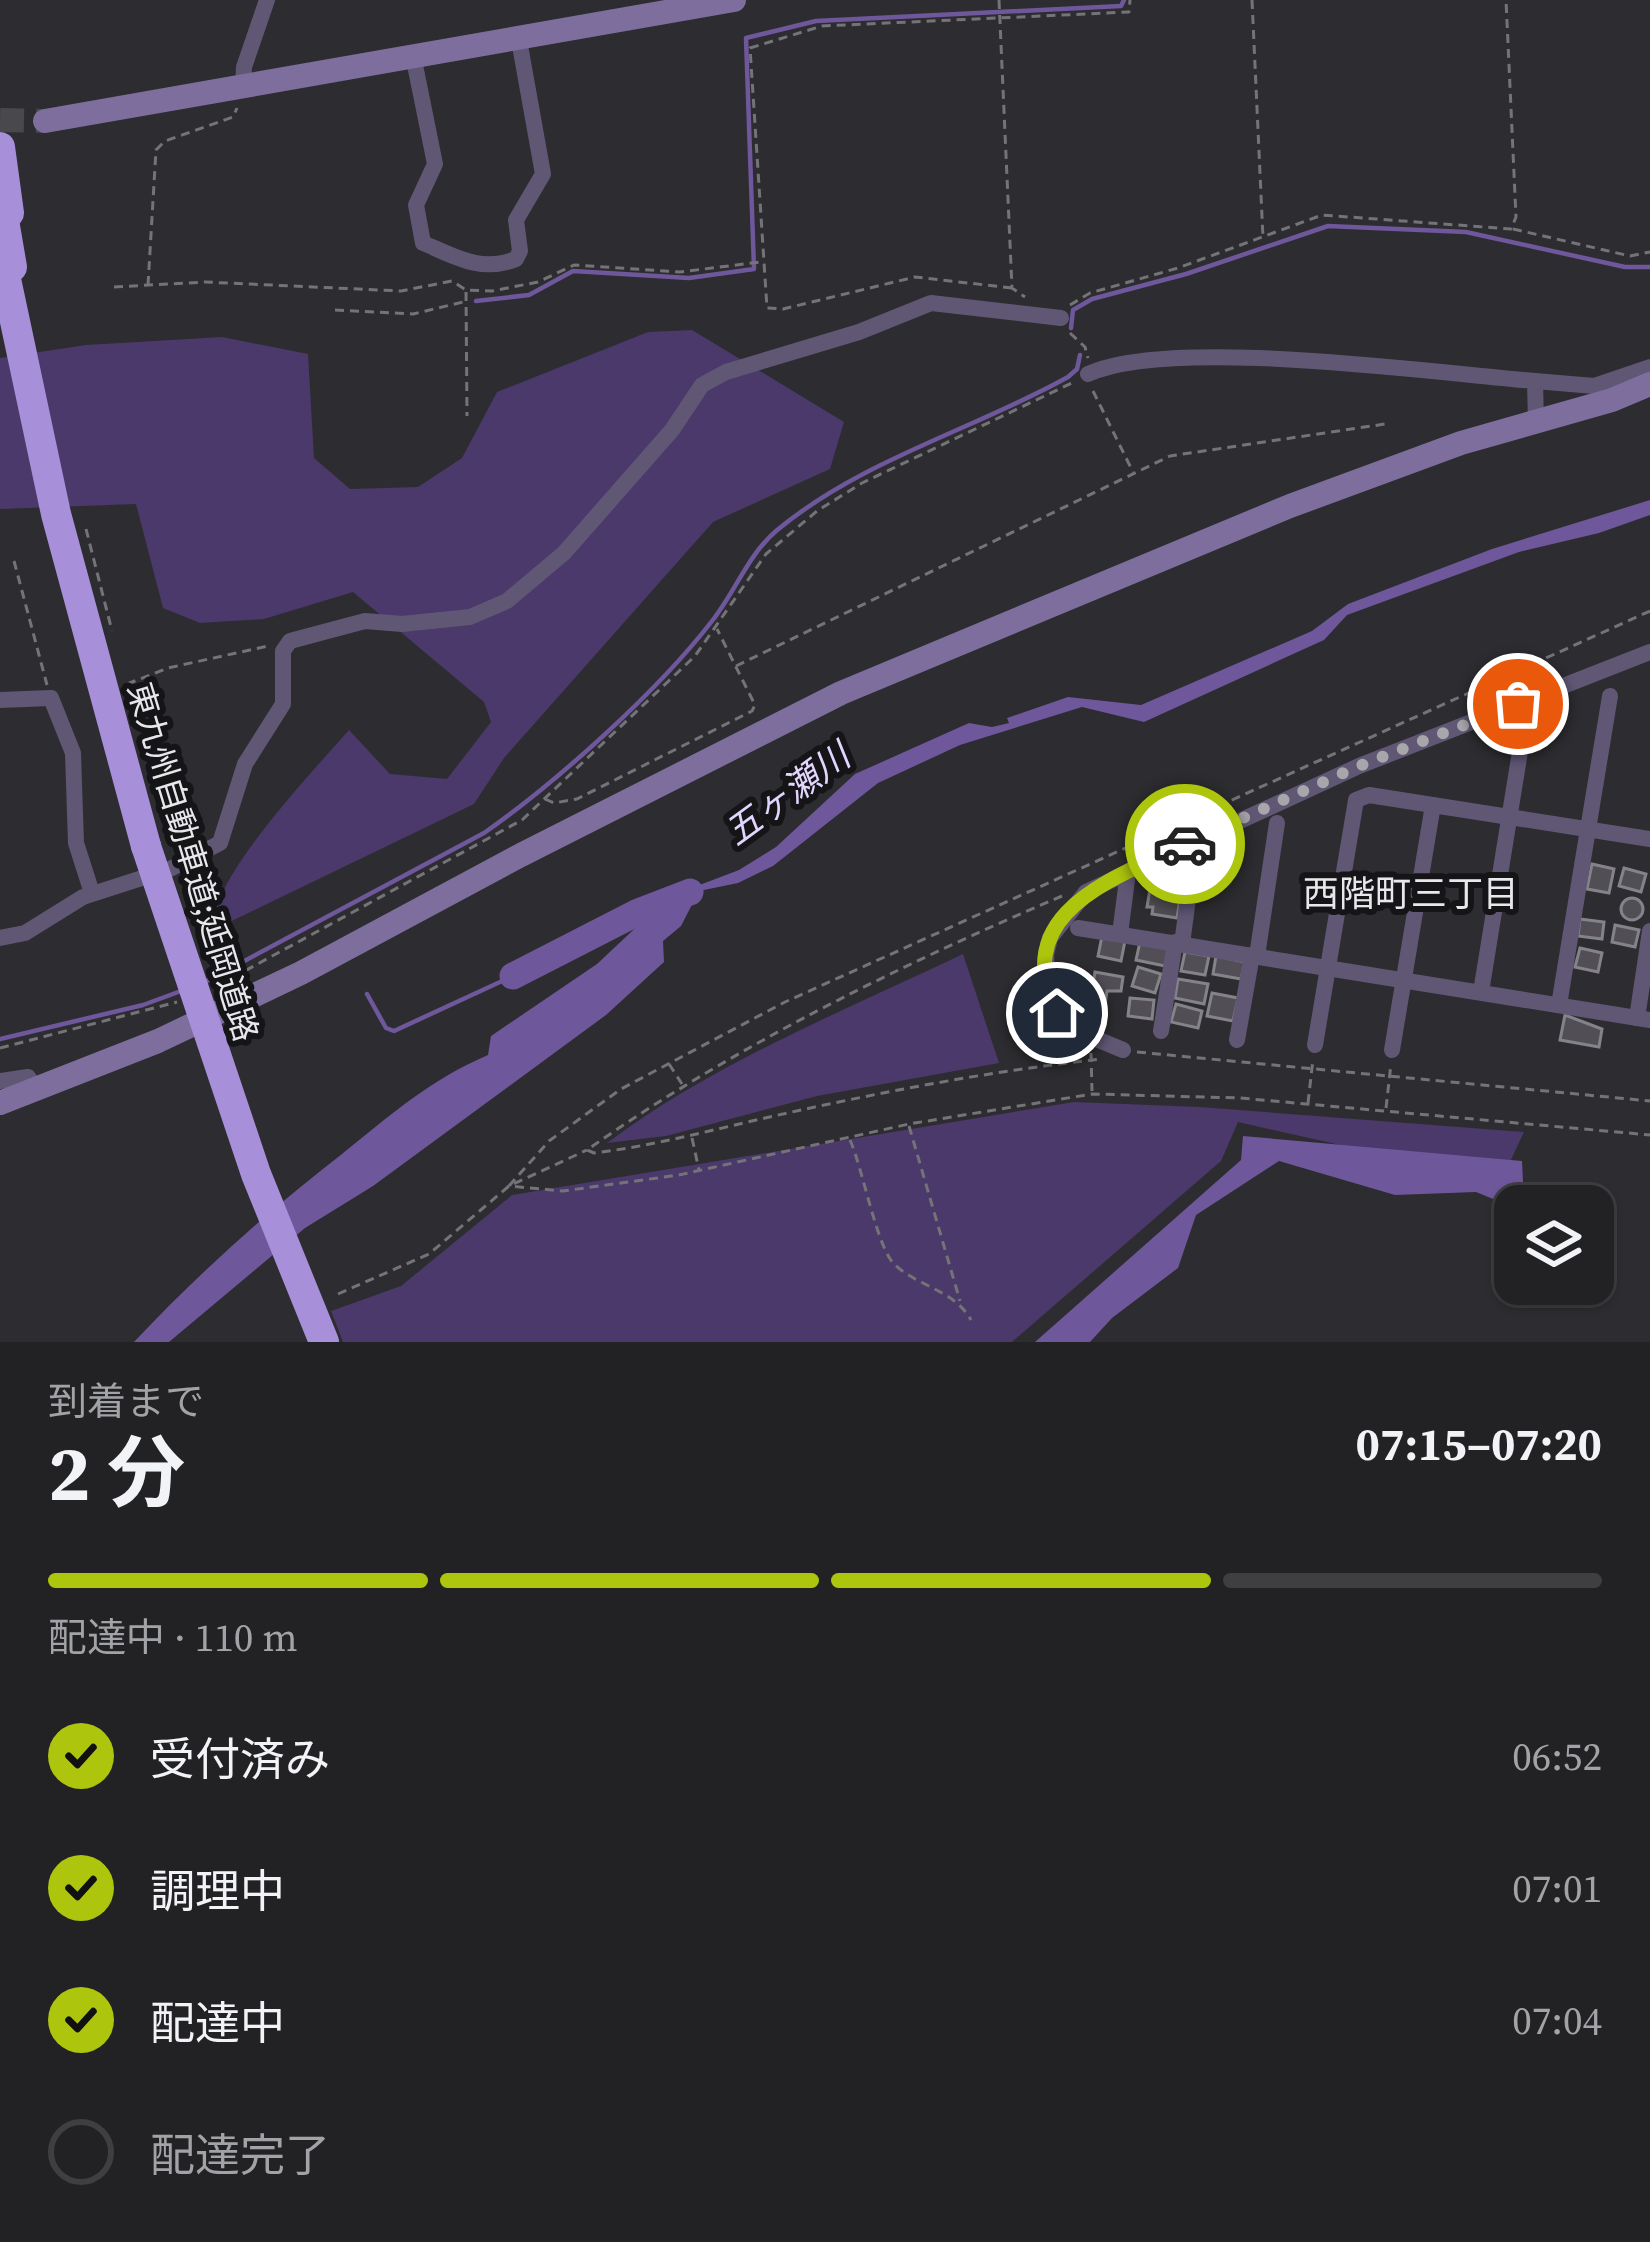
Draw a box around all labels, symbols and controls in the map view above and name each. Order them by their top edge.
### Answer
pin [1467,653,1569,755]
icon: bag [1485,671,1551,737]
street label: 東九州自動車道;延岡道路 [117,677,269,1047]
water label: 五ヶ瀬川 [714,730,863,856]
courier [1125,784,1245,904]
icon: car [1152,811,1218,877]
district label: 西階町三丁目 [1303,869,1519,918]
pin [1006,962,1108,1064]
icon: home [1024,980,1090,1046]
map controls [1494,1185,1614,1305]
button: layers [1494,1185,1614,1305]
text: 到着まで [48,1375,204,1428]
text: 07:15–07:20 [1356,1413,1602,1475]
text: 2 分 [48,1419,185,1526]
text: 配達中 · 110 m [48,1611,298,1664]
icon: check [48,1723,114,1789]
text: 受付済み [150,1728,330,1790]
text: 06:52 [1512,1730,1602,1783]
icon: check [48,1855,114,1921]
text: 調理中 [150,1860,285,1922]
text: 07:01 [1512,1862,1602,1915]
icon: check [48,1987,114,2053]
text: 配達中 [150,1992,285,2054]
text: 07:04 [1512,1994,1602,2047]
text: 配達完了 [150,2124,330,2186]

